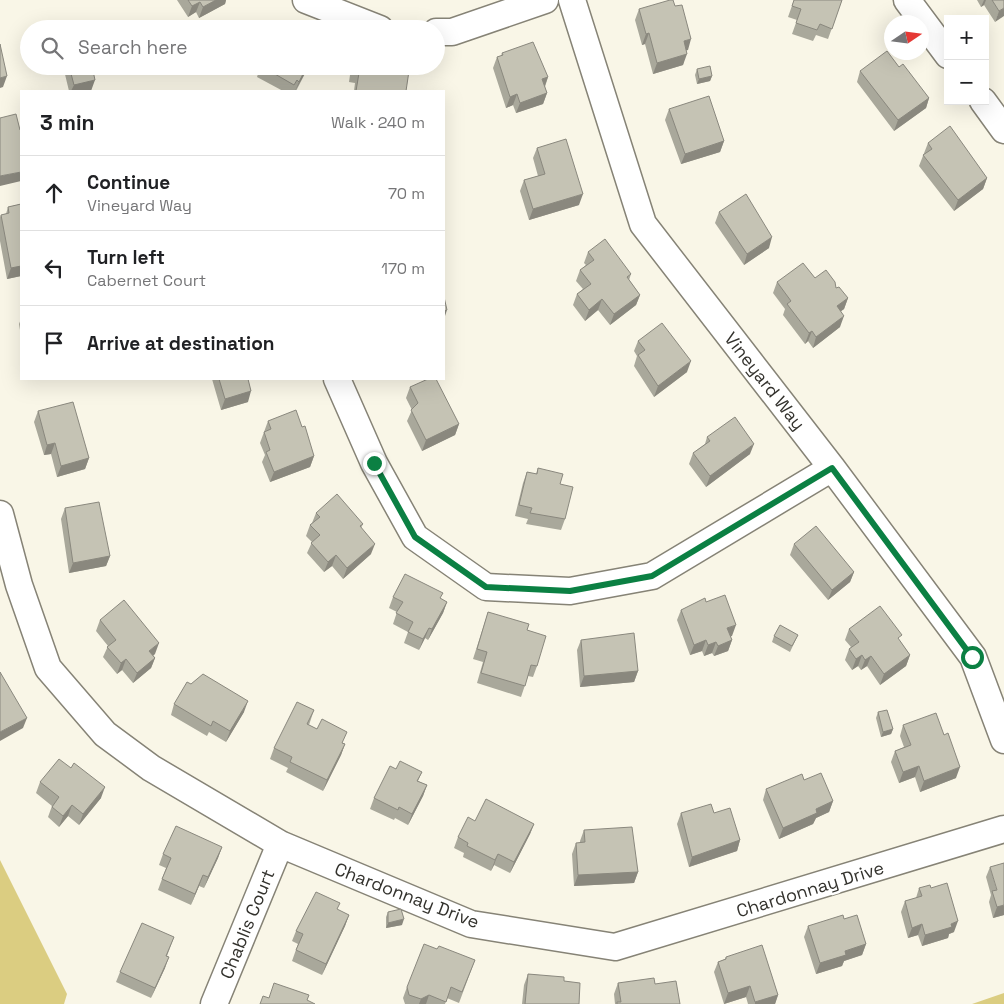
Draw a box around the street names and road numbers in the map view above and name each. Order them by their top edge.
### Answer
street label: Vineyard Way [720,327,810,435]
street label: Chardonnay Drive [733,856,887,922]
street label: Chardonnay Drive [331,857,483,933]
street label: Chablis Court [215,866,279,982]

